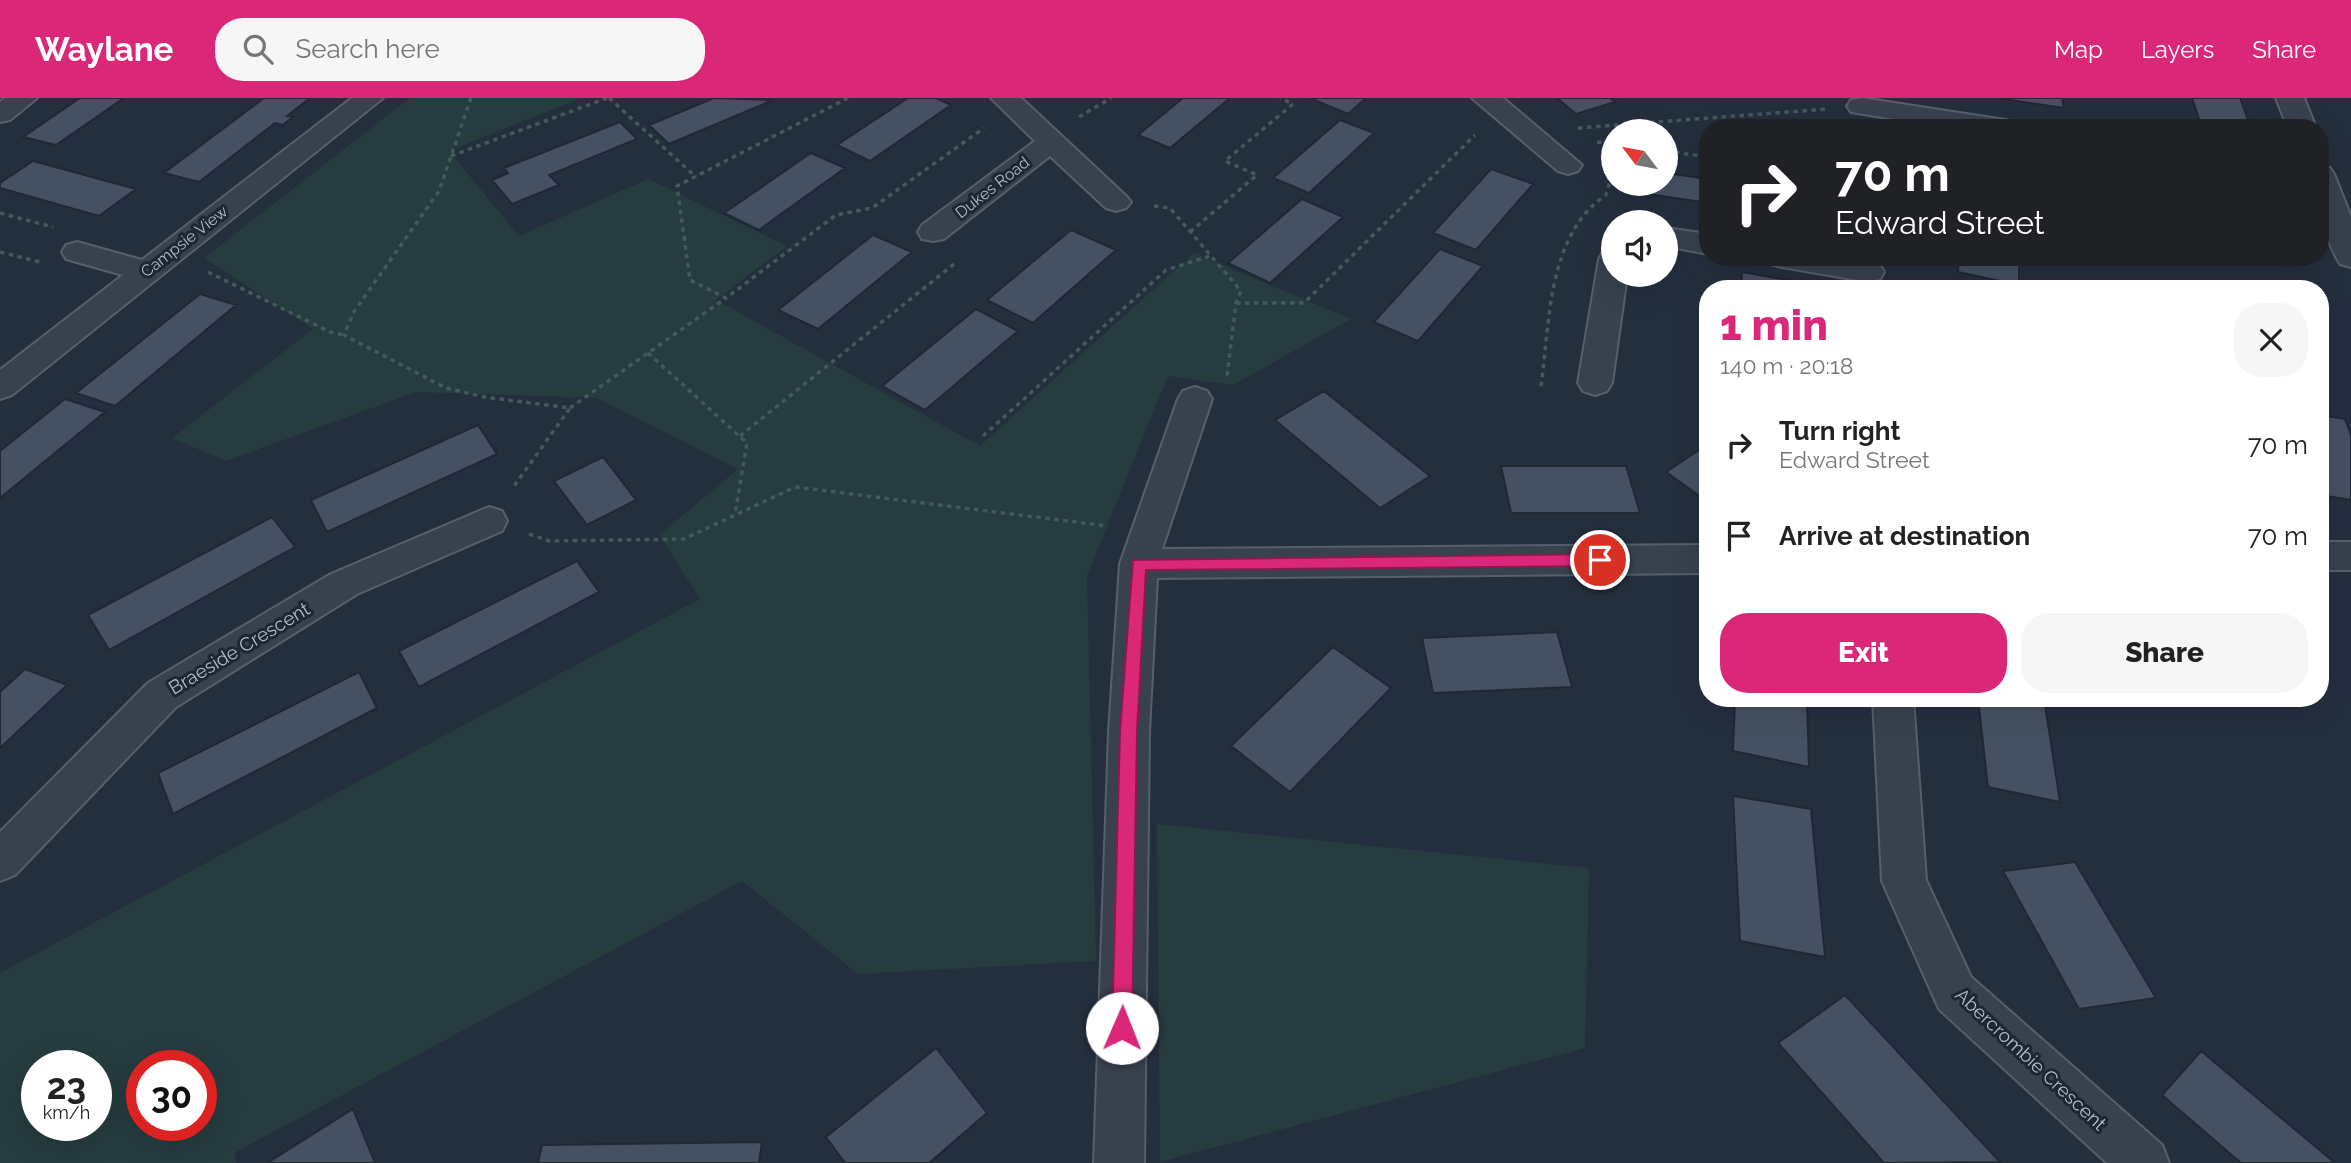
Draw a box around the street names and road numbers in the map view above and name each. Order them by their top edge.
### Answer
street label: Dukes Road [952,153,1033,222]
street label: Campsie View [137,202,232,281]
street label: Braeside Crescent [165,597,314,699]
street label: Abercrombie Crescent [1951,983,2111,1135]

